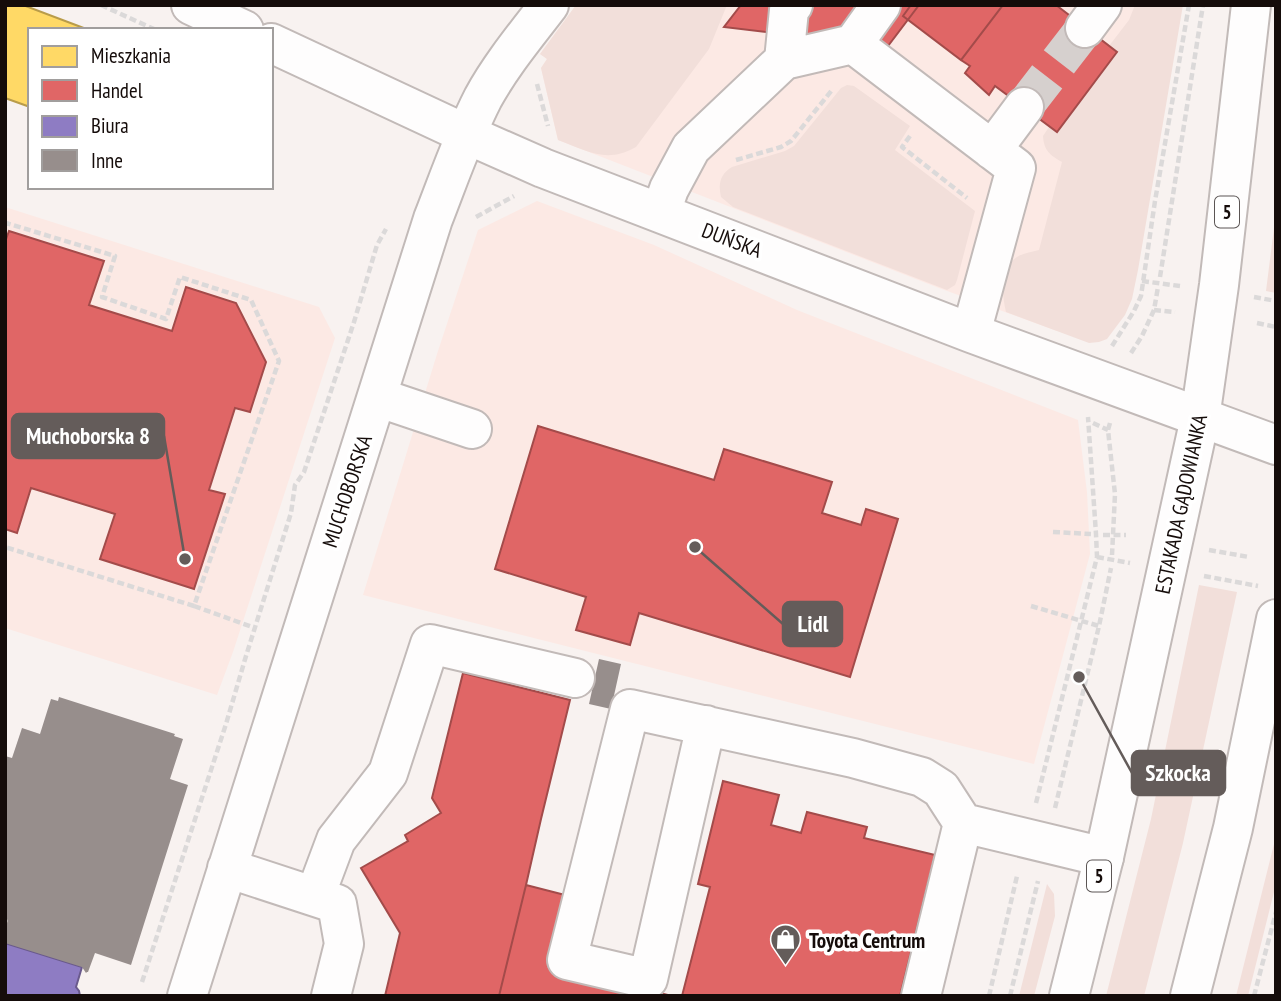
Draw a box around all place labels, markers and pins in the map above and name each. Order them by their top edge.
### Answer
callout: Muchoborska 8 [12,414,164,458]
callout: Lidl [783,602,842,646]
callout: Szkocka [1132,751,1225,795]
shop icon: Toyota Centrum [769,923,803,967]
place label: Toyota Centrum [809,927,925,954]

